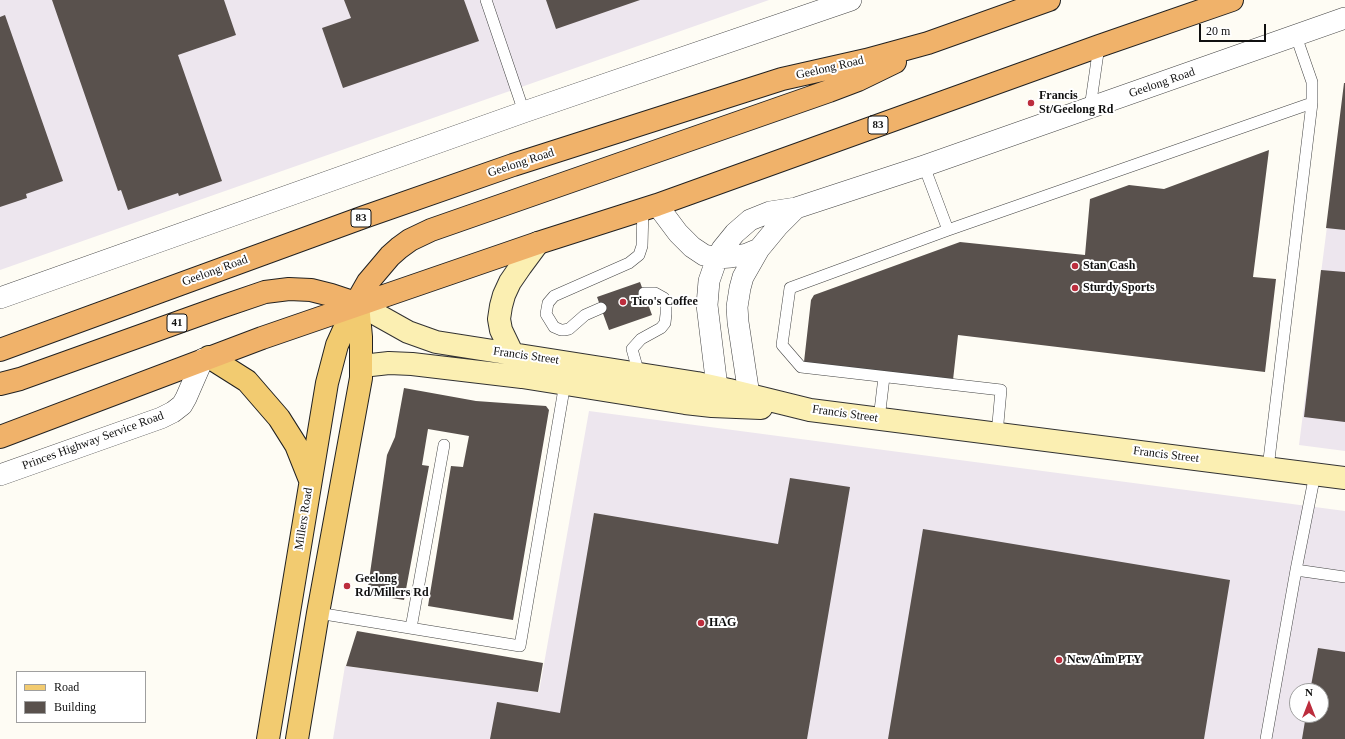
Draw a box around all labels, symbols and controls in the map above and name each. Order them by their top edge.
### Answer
scale bar [1201,16,1268,42]
text: 20 m [1206,24,1230,38]
street label: Geelong Road [795,53,865,83]
street label: Geelong Road [1127,65,1197,101]
place label: Francis St/Geelong Rd [1039,89,1113,117]
marker: Francis St/Geelong Rd [1026,98,1036,108]
road number: 83 [868,116,888,134]
street label: Geelong Road [486,145,556,181]
road number: 83 [351,209,371,227]
street label: Geelong Road [180,252,250,290]
place label: Stan Cash [1083,259,1135,273]
marker: Stan Cash [1070,261,1080,271]
place label: Sturdy Sports [1083,281,1155,295]
marker: Sturdy Sports [1070,283,1080,293]
place label: Tico's Coffee [631,295,698,309]
marker: Tico's Coffee [618,297,628,307]
road number: 41 [167,314,187,332]
street label: Francis Street [492,344,560,368]
street label: Francis Street [811,402,879,426]
street label: Princes Highway Service Road [20,409,166,473]
street label: Francis Street [1132,444,1200,466]
street label: Millers Road [292,487,316,551]
place label: Geelong Rd/Millers Rd [355,572,429,600]
marker: Geelong Rd/Millers Rd [342,581,352,591]
place label: HAG [709,616,736,630]
marker: HAG [696,618,706,628]
place label: New Aim PTY [1067,653,1142,667]
marker: New Aim PTY [1054,655,1064,665]
legend [16,671,146,723]
text: Road [54,680,79,694]
north arrow [1289,683,1329,723]
text: N [1305,686,1313,698]
text: Building [54,700,96,714]

